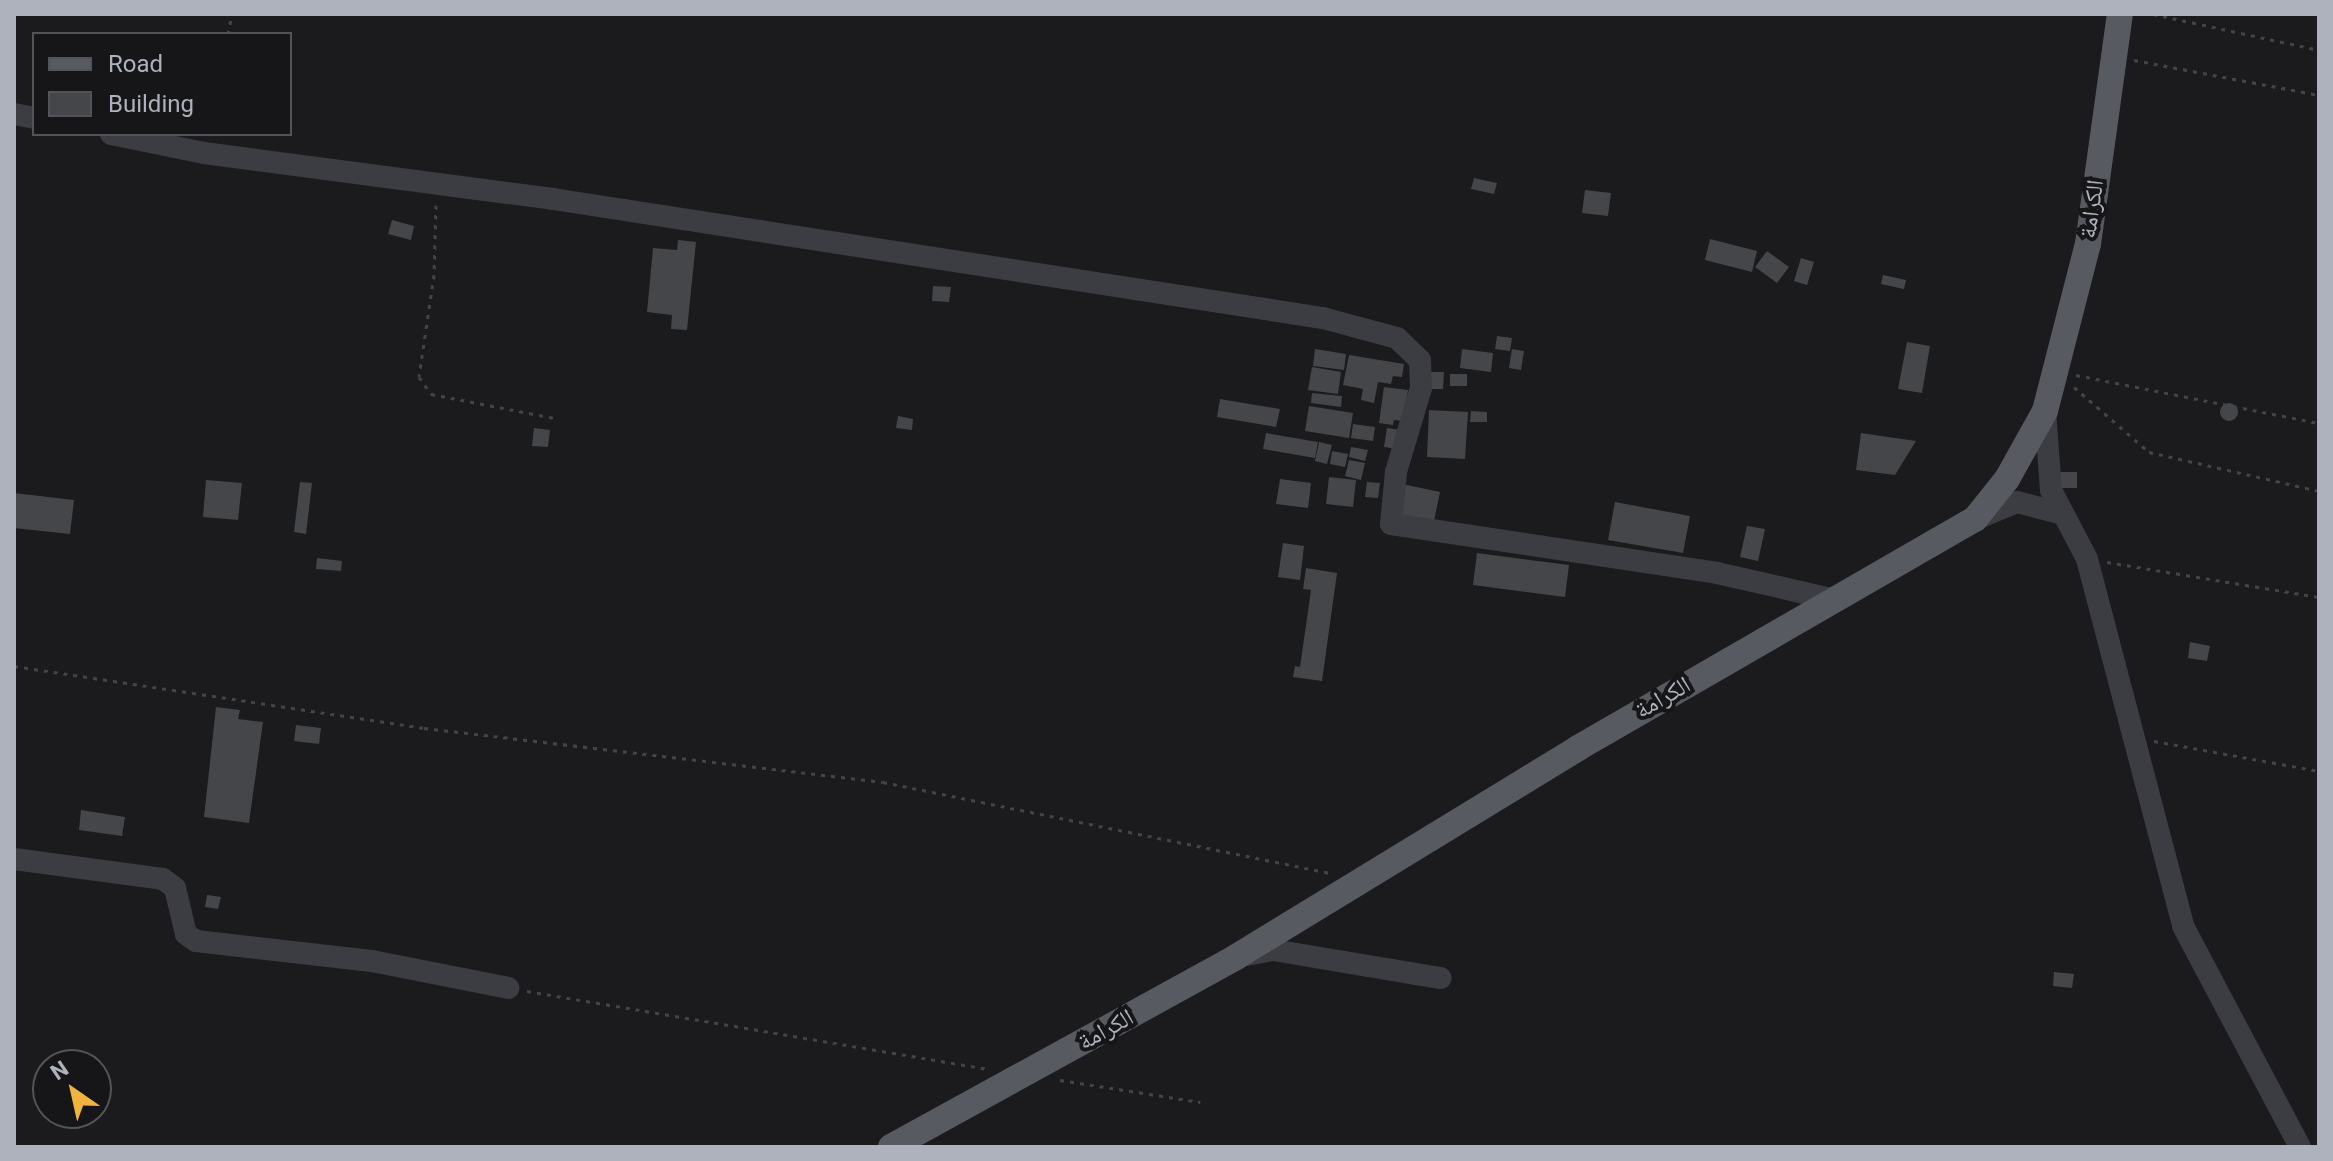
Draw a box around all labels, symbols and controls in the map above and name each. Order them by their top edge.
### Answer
legend [32,32,292,136]
text: Road [108,50,163,78]
text: Building [108,90,194,118]
street label: الكرامة [2074,178,2110,240]
street label: الكرامة [1630,671,1696,725]
street label: الكرامة [1073,1003,1139,1057]
north arrow [32,1049,112,1129]
text: N [46,1056,73,1085]

